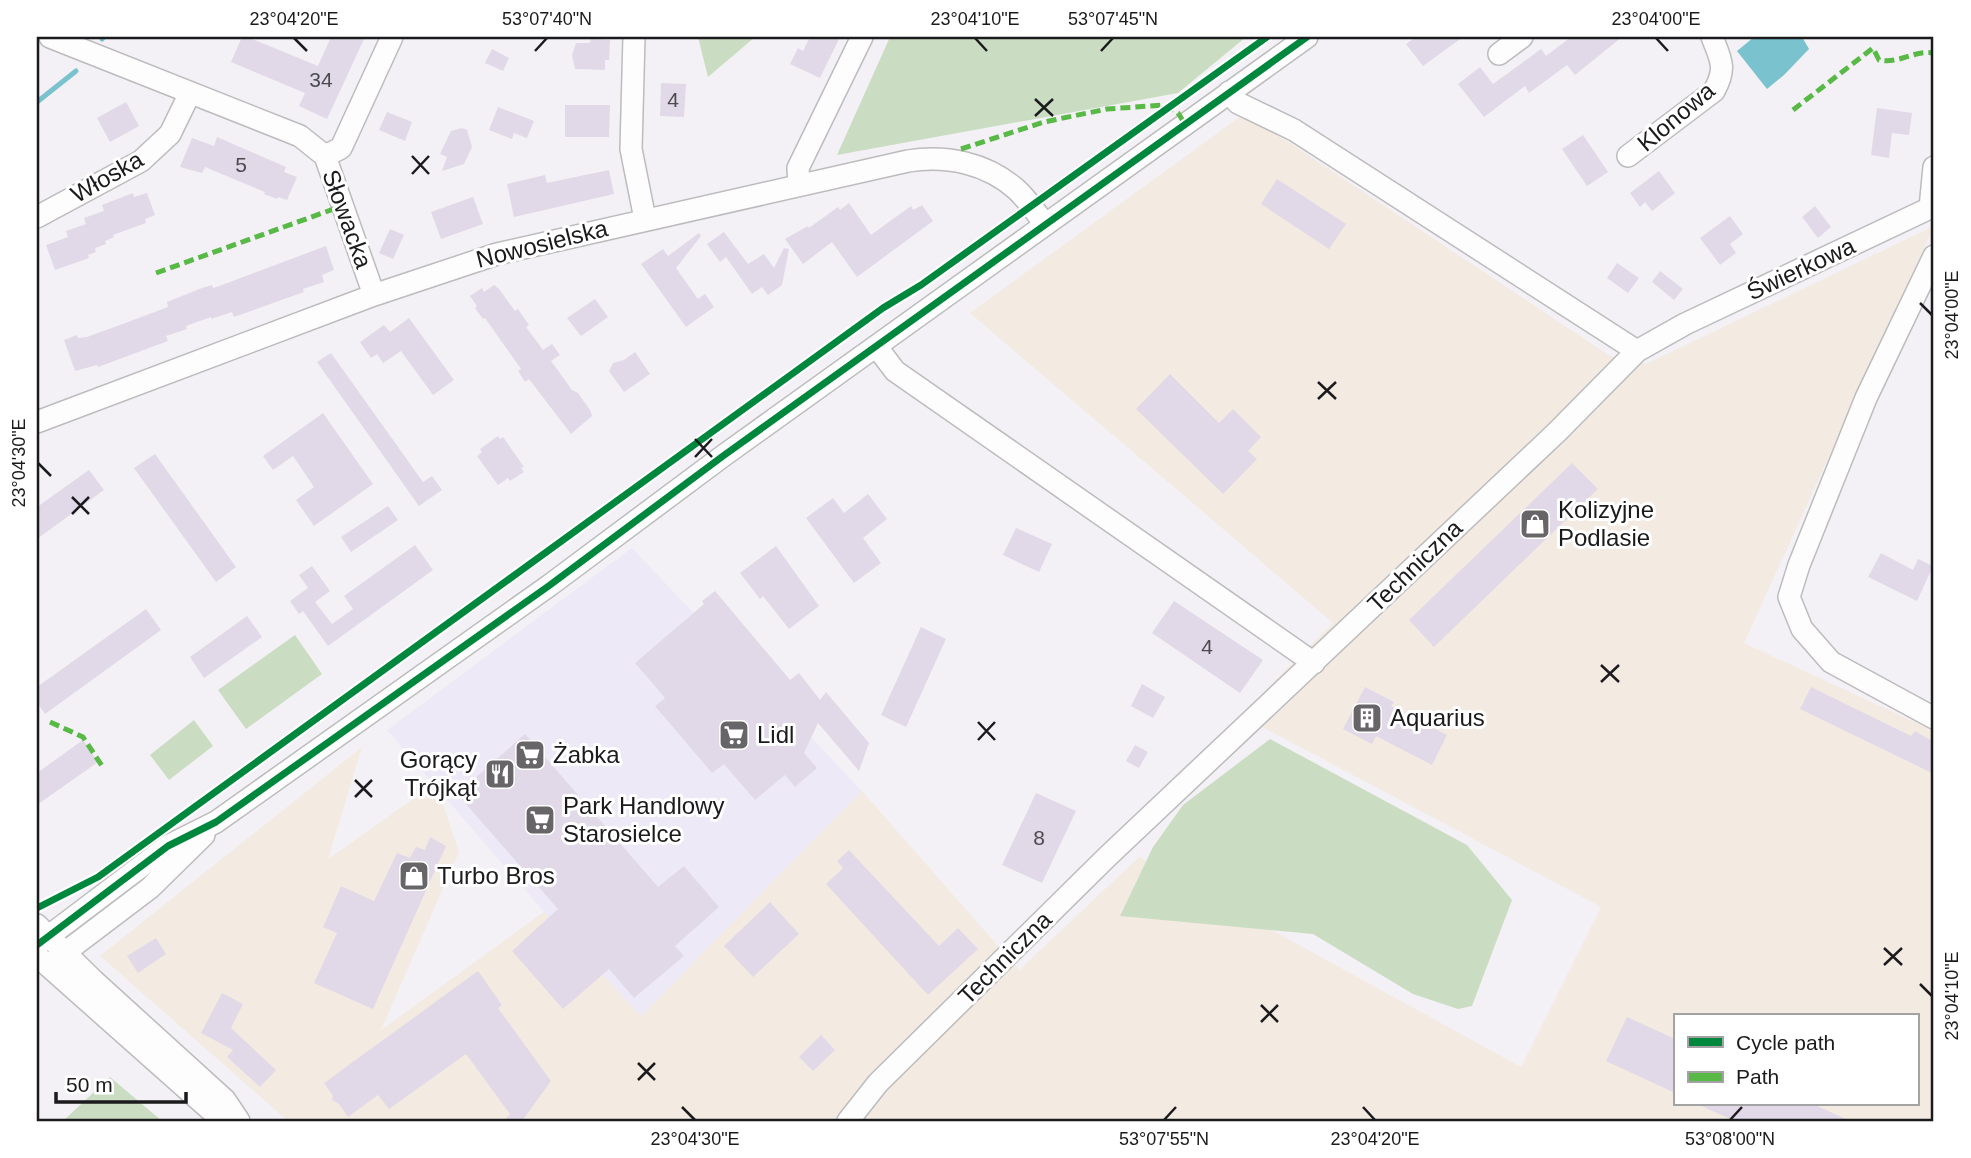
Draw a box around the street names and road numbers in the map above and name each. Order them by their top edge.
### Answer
street label: Klonowa [1632,76,1720,157]
street label: Włoska [66,145,148,208]
street label: Słowacka [317,166,378,272]
street label: Nowosielska [473,214,611,273]
street label: Świerkowa [1742,232,1860,305]
street label: Techniczna [1362,514,1468,617]
street label: Techniczna [953,905,1057,1010]

